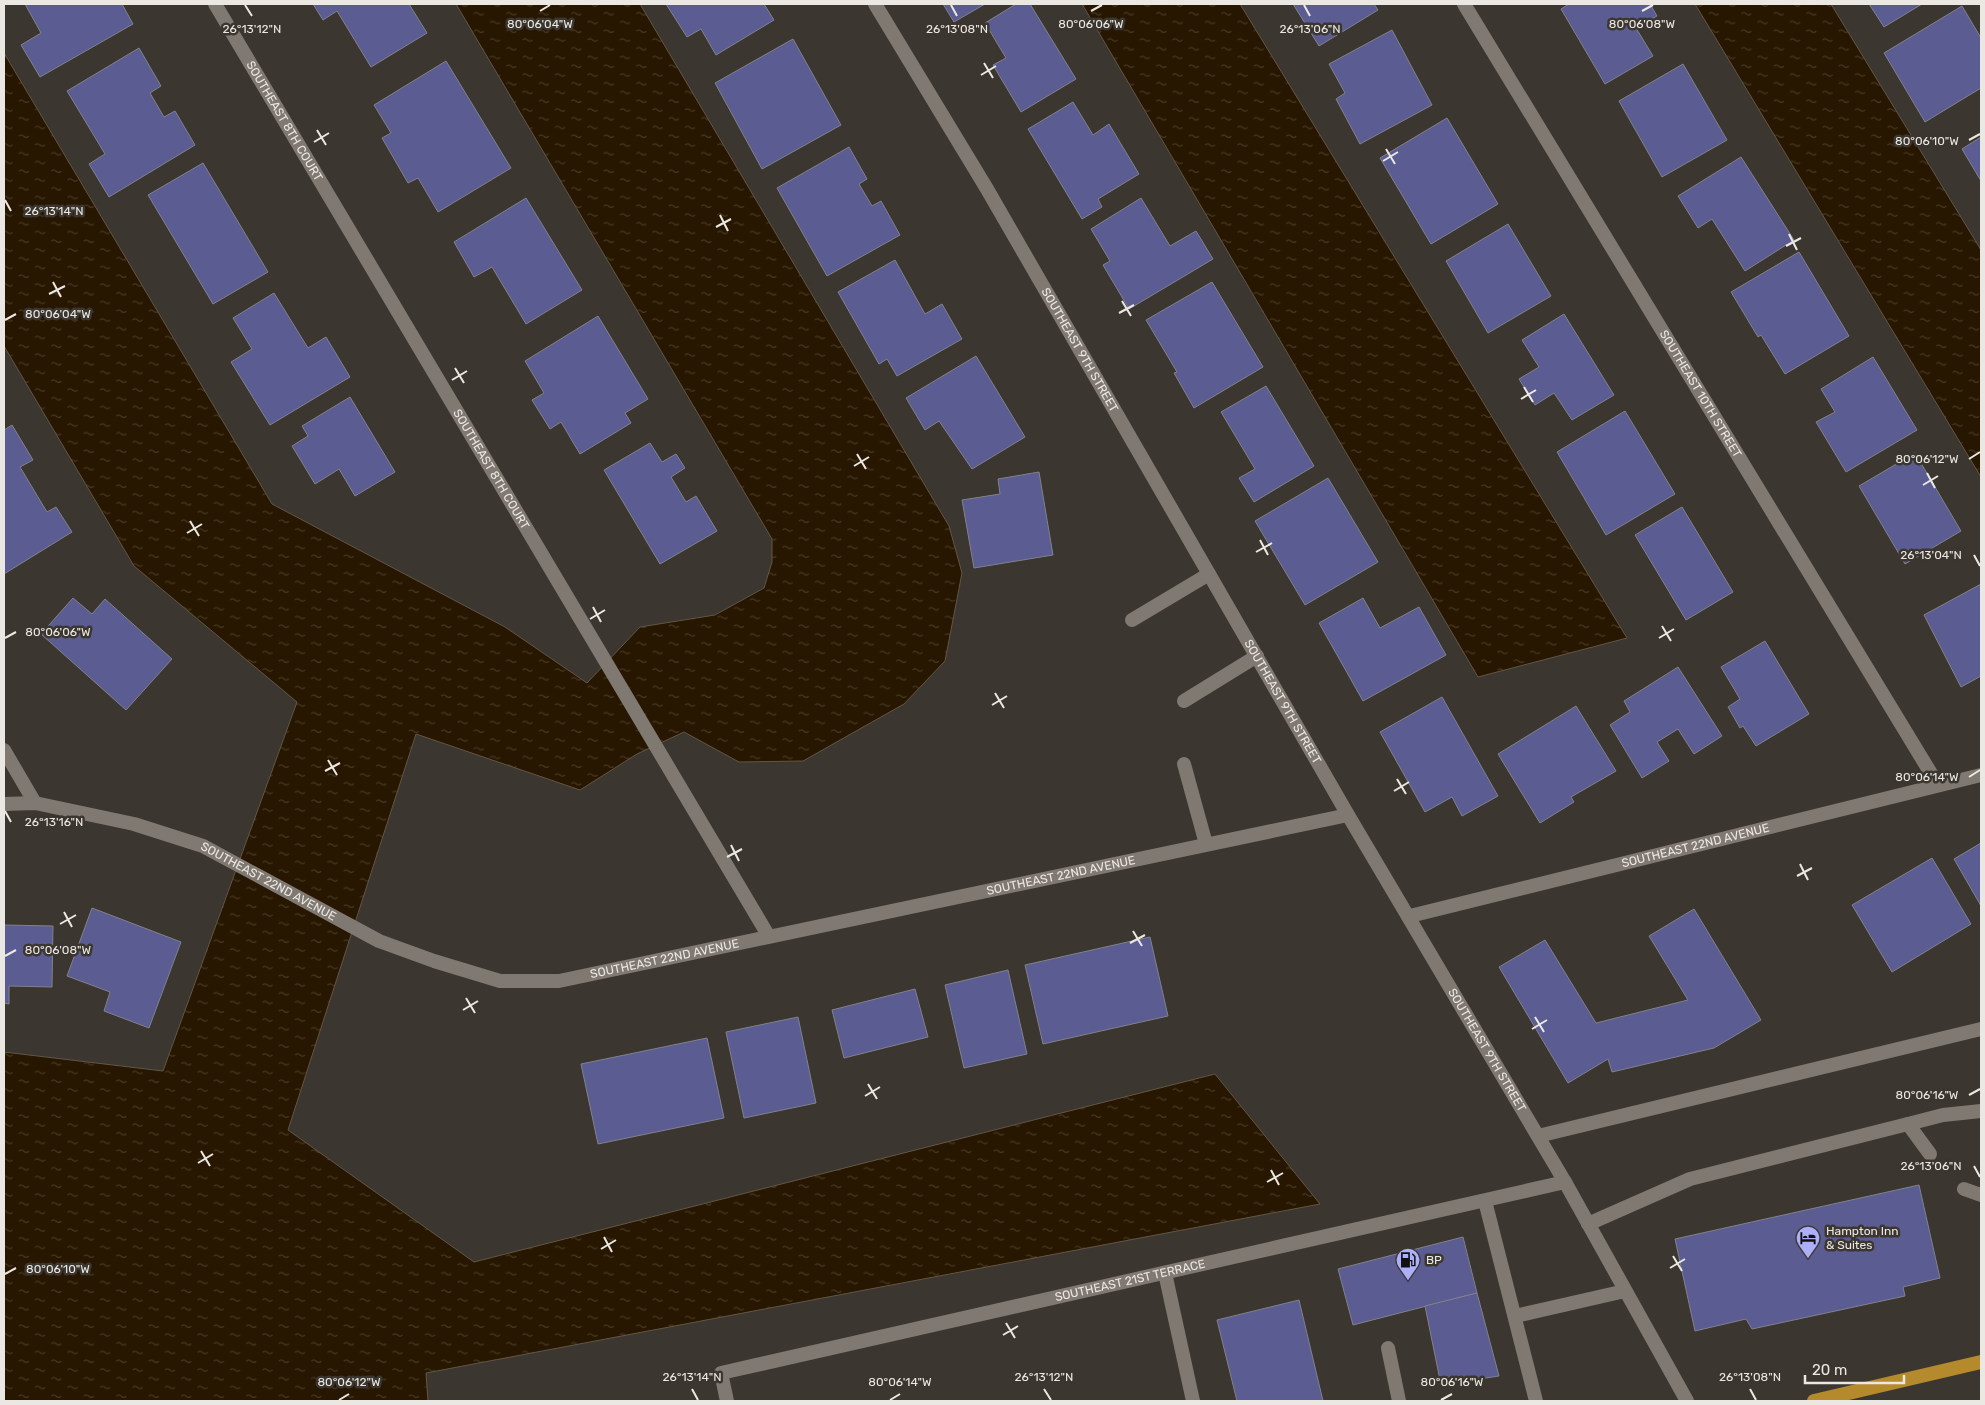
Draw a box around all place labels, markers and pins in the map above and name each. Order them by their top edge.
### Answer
place label: Hampton Inn & Suites [1826,1224,1899,1252]
hotel icon: Hampton Inn & Suites [1795,1225,1821,1259]
fuel station icon: BP [1395,1247,1421,1281]
place label: BP [1426,1253,1442,1267]

